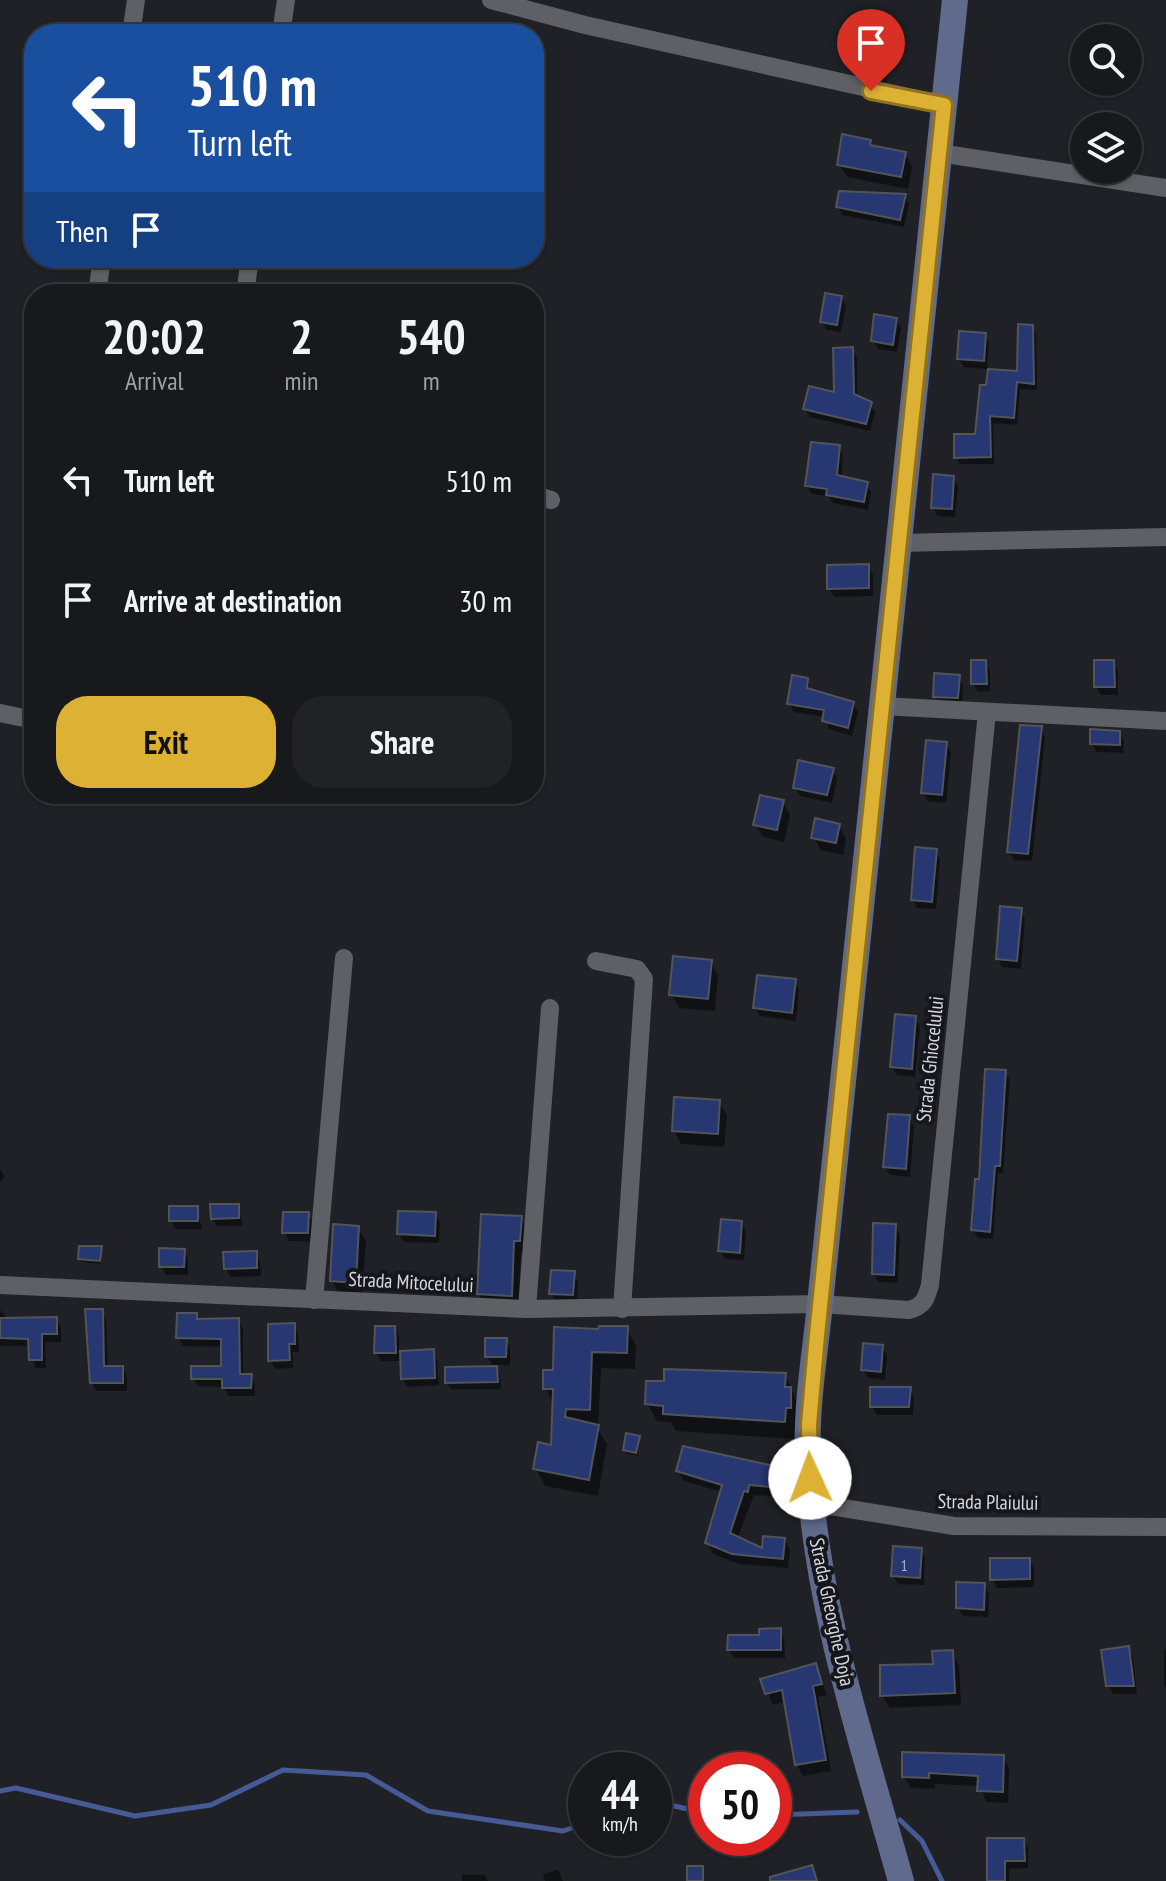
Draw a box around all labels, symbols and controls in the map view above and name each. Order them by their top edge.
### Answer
pin [837,9,905,91]
icon: arrive [849,21,893,65]
map controls [1070,24,1142,184]
button: search [1070,24,1142,96]
text: 510 m [188,49,317,121]
icon: left [56,56,160,160]
button: layers [1070,112,1142,184]
text: Turn left [188,119,292,166]
icon: arrive [124,208,168,252]
text: Then [56,211,108,250]
text: 20:02 [102,305,206,367]
text: 2 [290,305,313,367]
text: 540 [397,305,466,367]
text: Arrival [125,364,184,397]
text: min [284,364,318,397]
text: m [423,364,440,397]
icon: left [56,458,100,502]
text: Turn left [124,461,214,500]
text: 510 m [446,461,512,500]
icon: arrive [56,578,100,622]
text: Arrive at destination [124,581,342,620]
text: 30 m [459,581,512,620]
button: Exit [56,696,276,788]
button: Share [292,696,512,788]
street label: Strada Ghiocelului [910,995,950,1123]
street label: Strada Mitocelului [348,1266,474,1298]
position arrow [768,1436,852,1520]
street label: Strada Plaiului [937,1488,1039,1516]
street label: Strada Gheorghe Doja [804,1536,860,1688]
house number: 1 [900,1555,908,1575]
speed limit sign: 50 [688,1752,792,1856]
text: 44 [601,1768,639,1820]
text: km/h [602,1811,638,1837]

